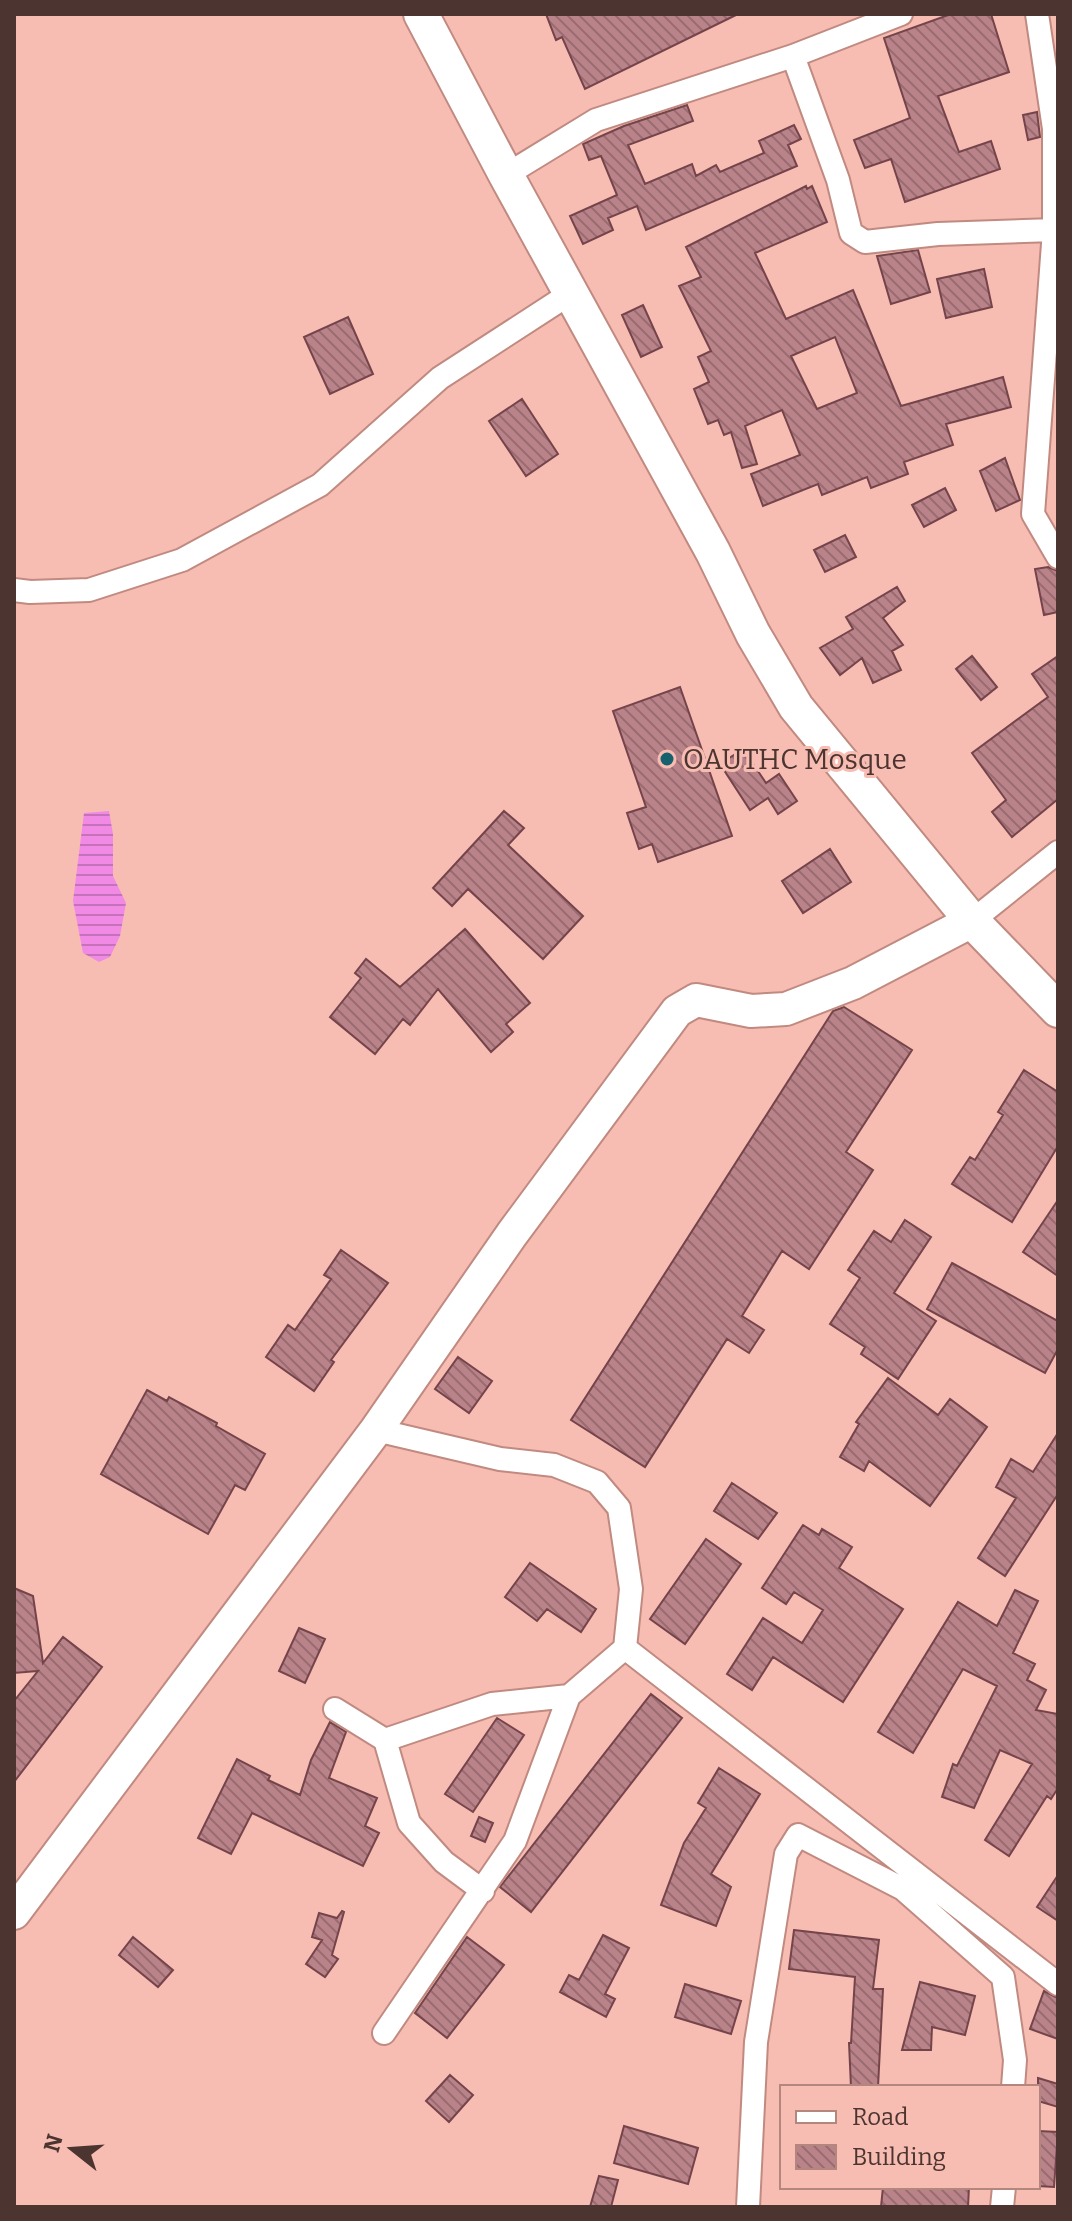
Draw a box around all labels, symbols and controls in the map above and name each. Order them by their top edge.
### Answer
place label: OAUTHC Mosque [683,743,907,776]
marker: OAUTHC Mosque [658,750,676,768]
legend [780,2085,1040,2189]
text: Road [852,2103,908,2131]
north arrow [32,2109,112,2189]
text: N [38,2131,69,2155]
text: Building [852,2143,946,2171]

